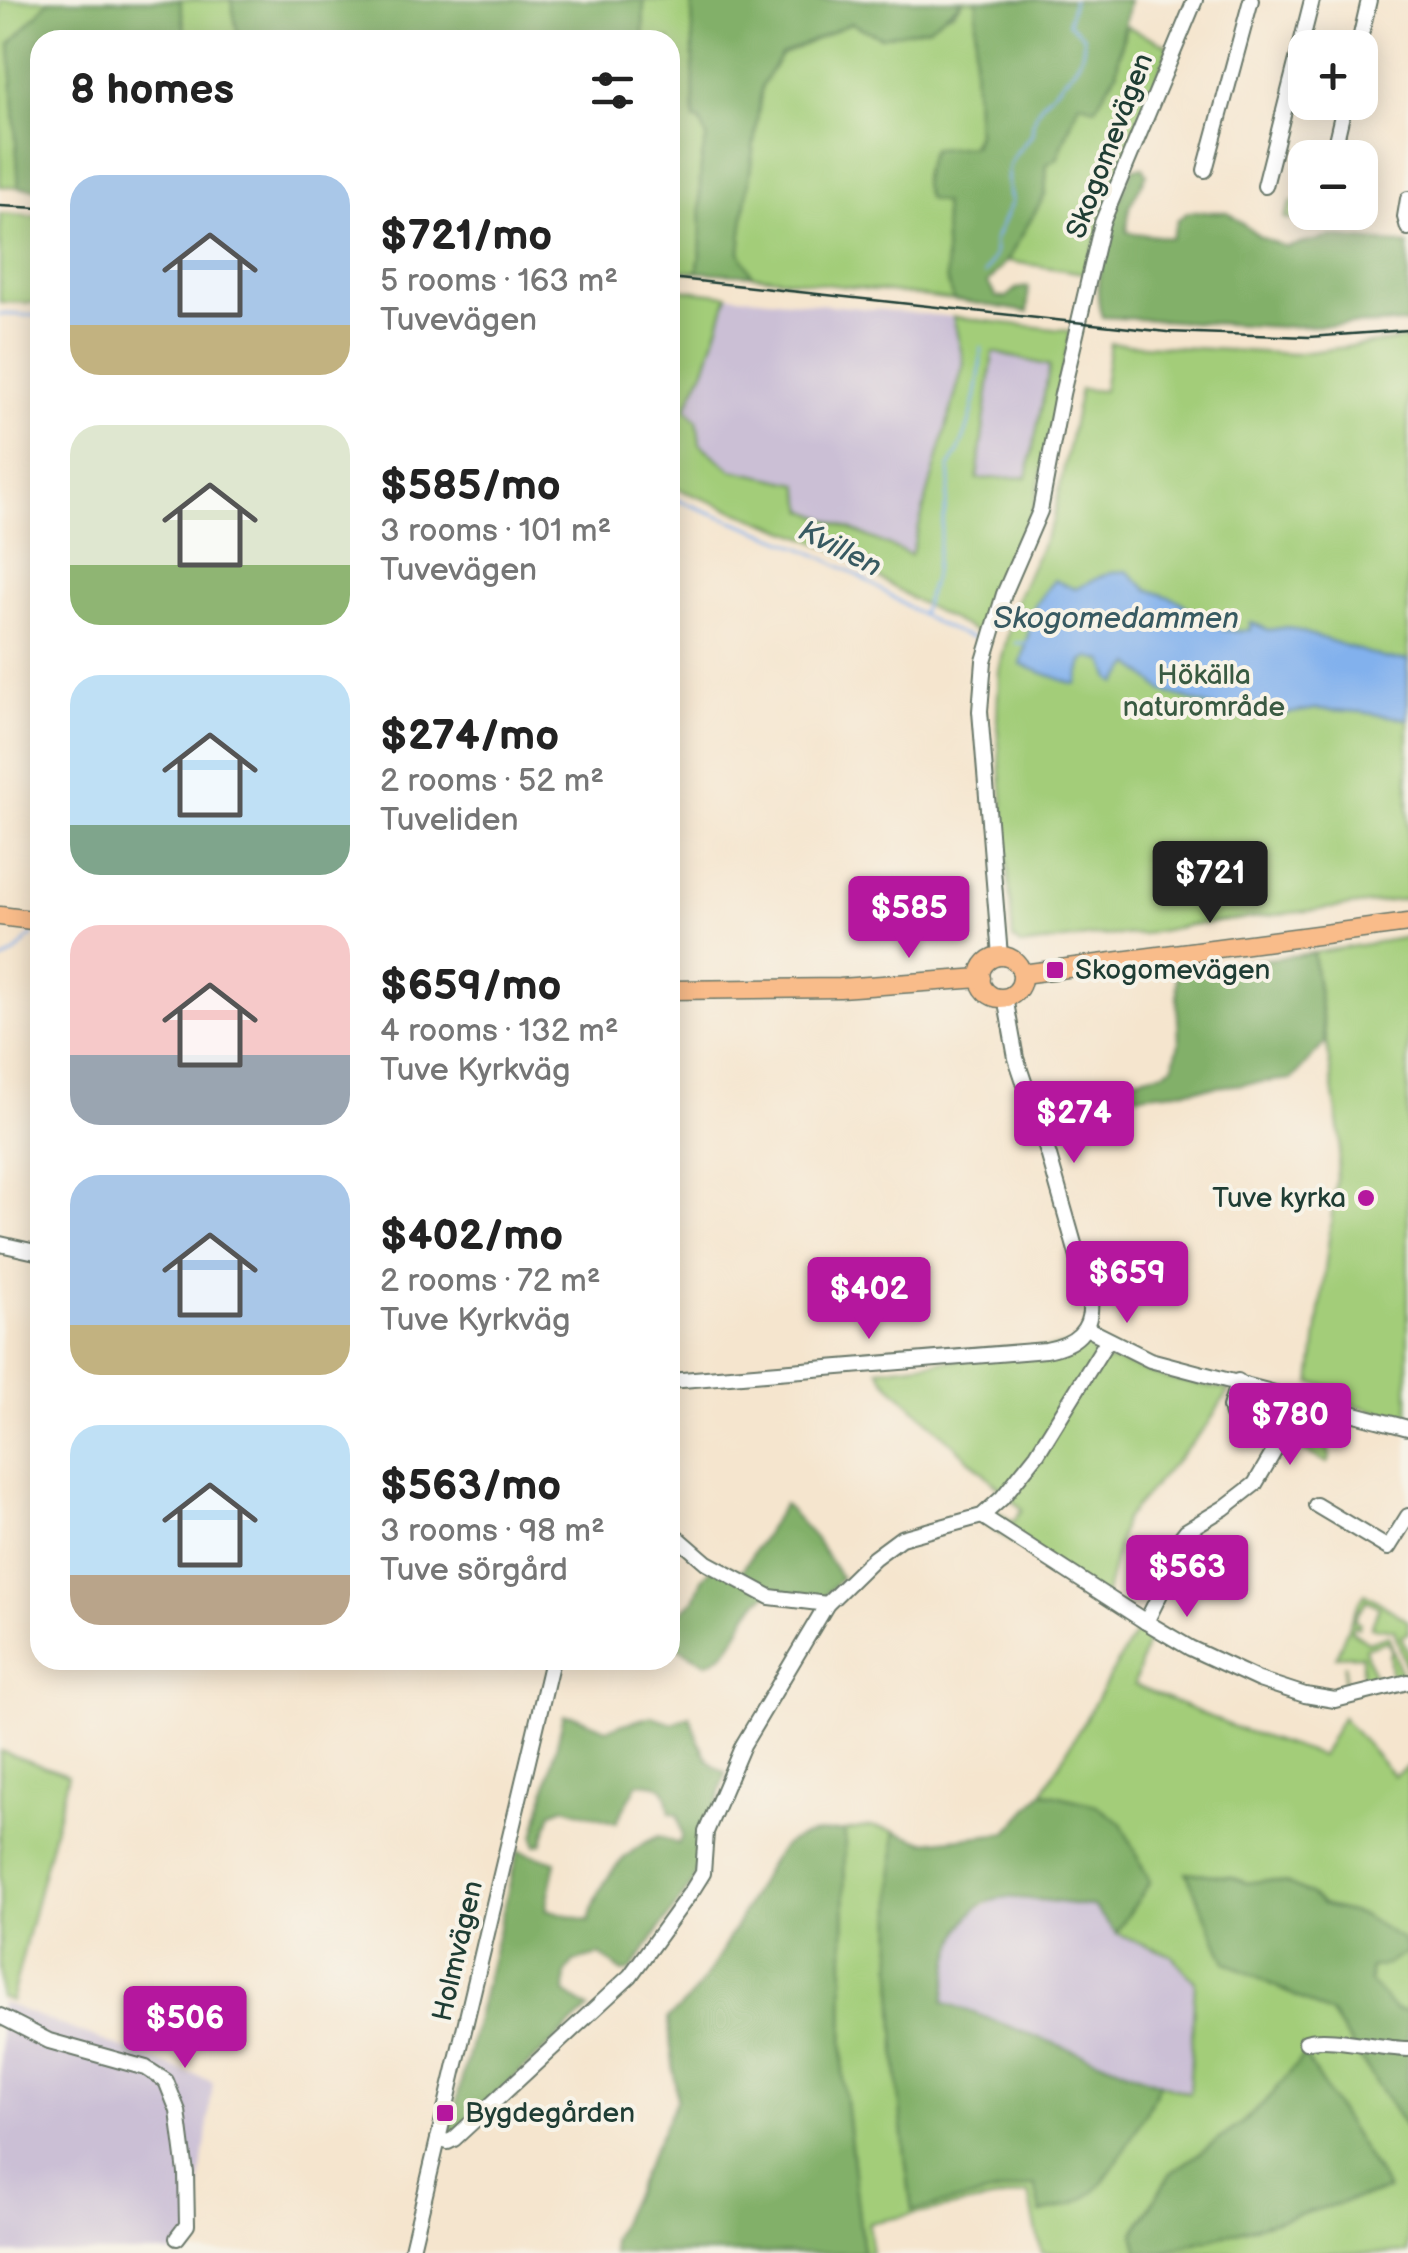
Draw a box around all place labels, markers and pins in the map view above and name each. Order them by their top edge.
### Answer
pin: $721 [1151,841,1269,926]
pin: $585 [850,876,968,961]
place label: Skogomevägen [1075,954,1270,987]
marker: Skogomevägen [1044,959,1066,981]
pin: $274 [1015,1081,1133,1166]
place label: Tuve kyrka [1212,1182,1346,1215]
marker: Tuve kyrka [1355,1187,1377,1209]
pin: $659 [1068,1241,1186,1326]
pin: $402 [810,1257,928,1342]
pin: $780 [1231,1383,1349,1468]
pin: $563 [1128,1535,1246,1620]
pin: $506 [126,1986,244,2071]
place label: Bygdegården [465,2097,635,2130]
marker: Bygdegården [434,2102,456,2124]

